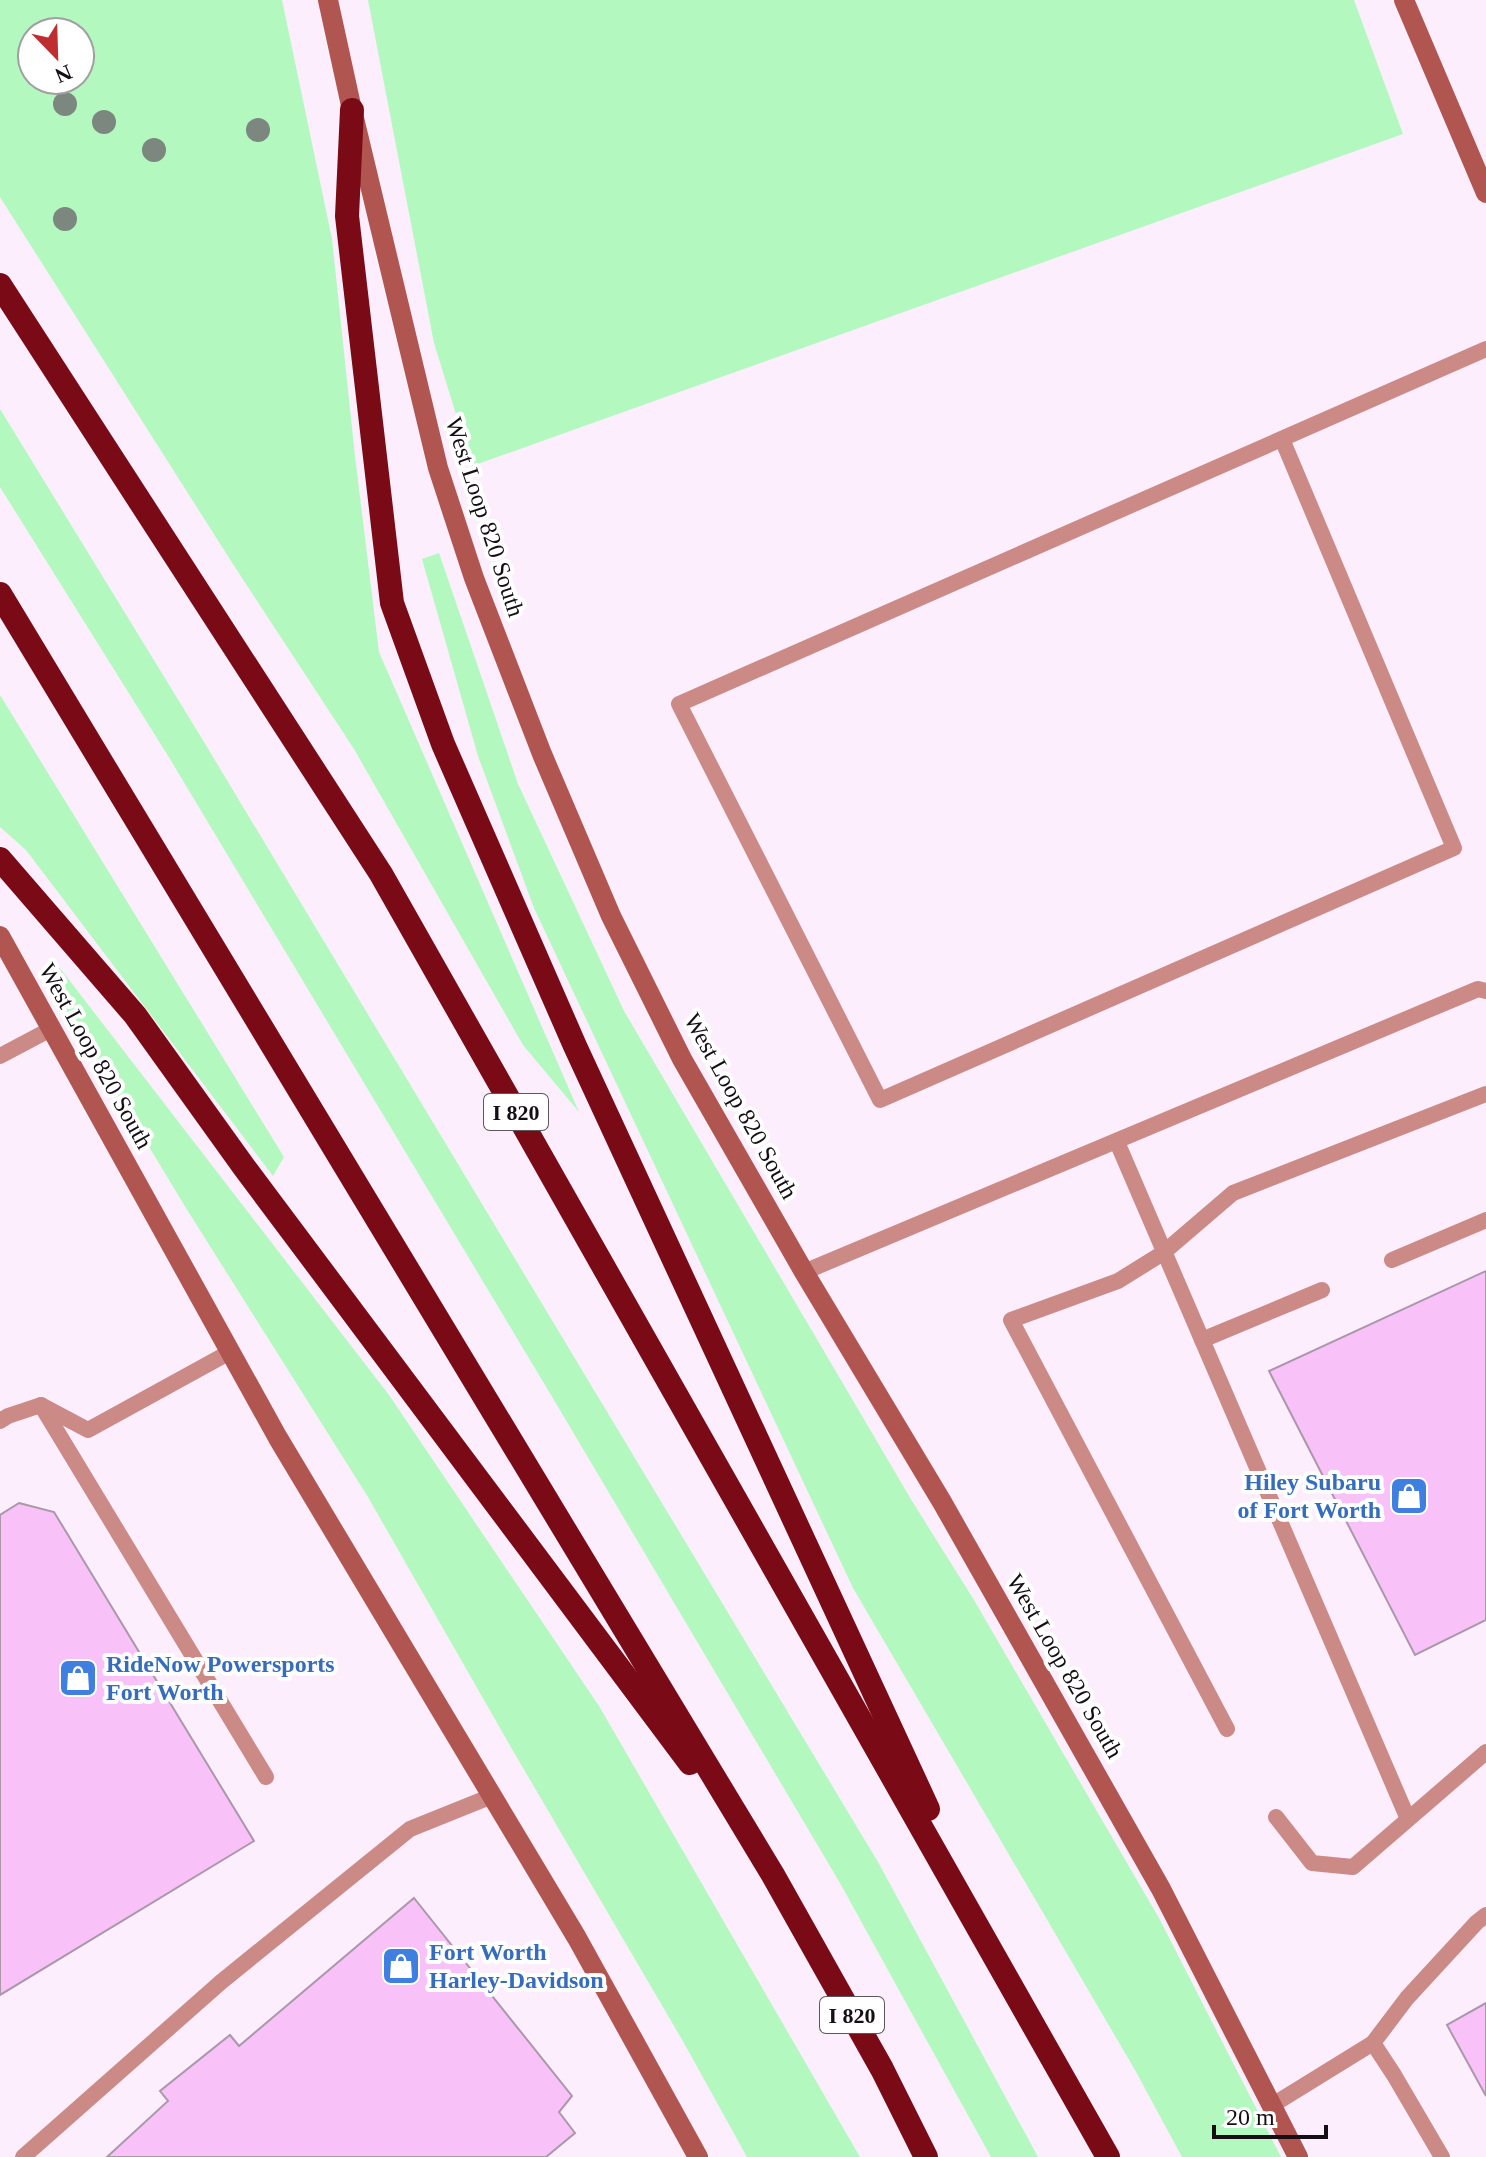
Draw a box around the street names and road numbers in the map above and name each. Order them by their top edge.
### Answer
street label: West Loop 820 South [440,414,530,620]
street label: West Loop 820 South [34,959,158,1153]
street label: West Loop 820 South [679,1009,803,1203]
road number: I 820 [484,1094,548,1130]
street label: West Loop 820 South [1002,1569,1128,1763]
road number: I 820 [820,1997,884,2033]

